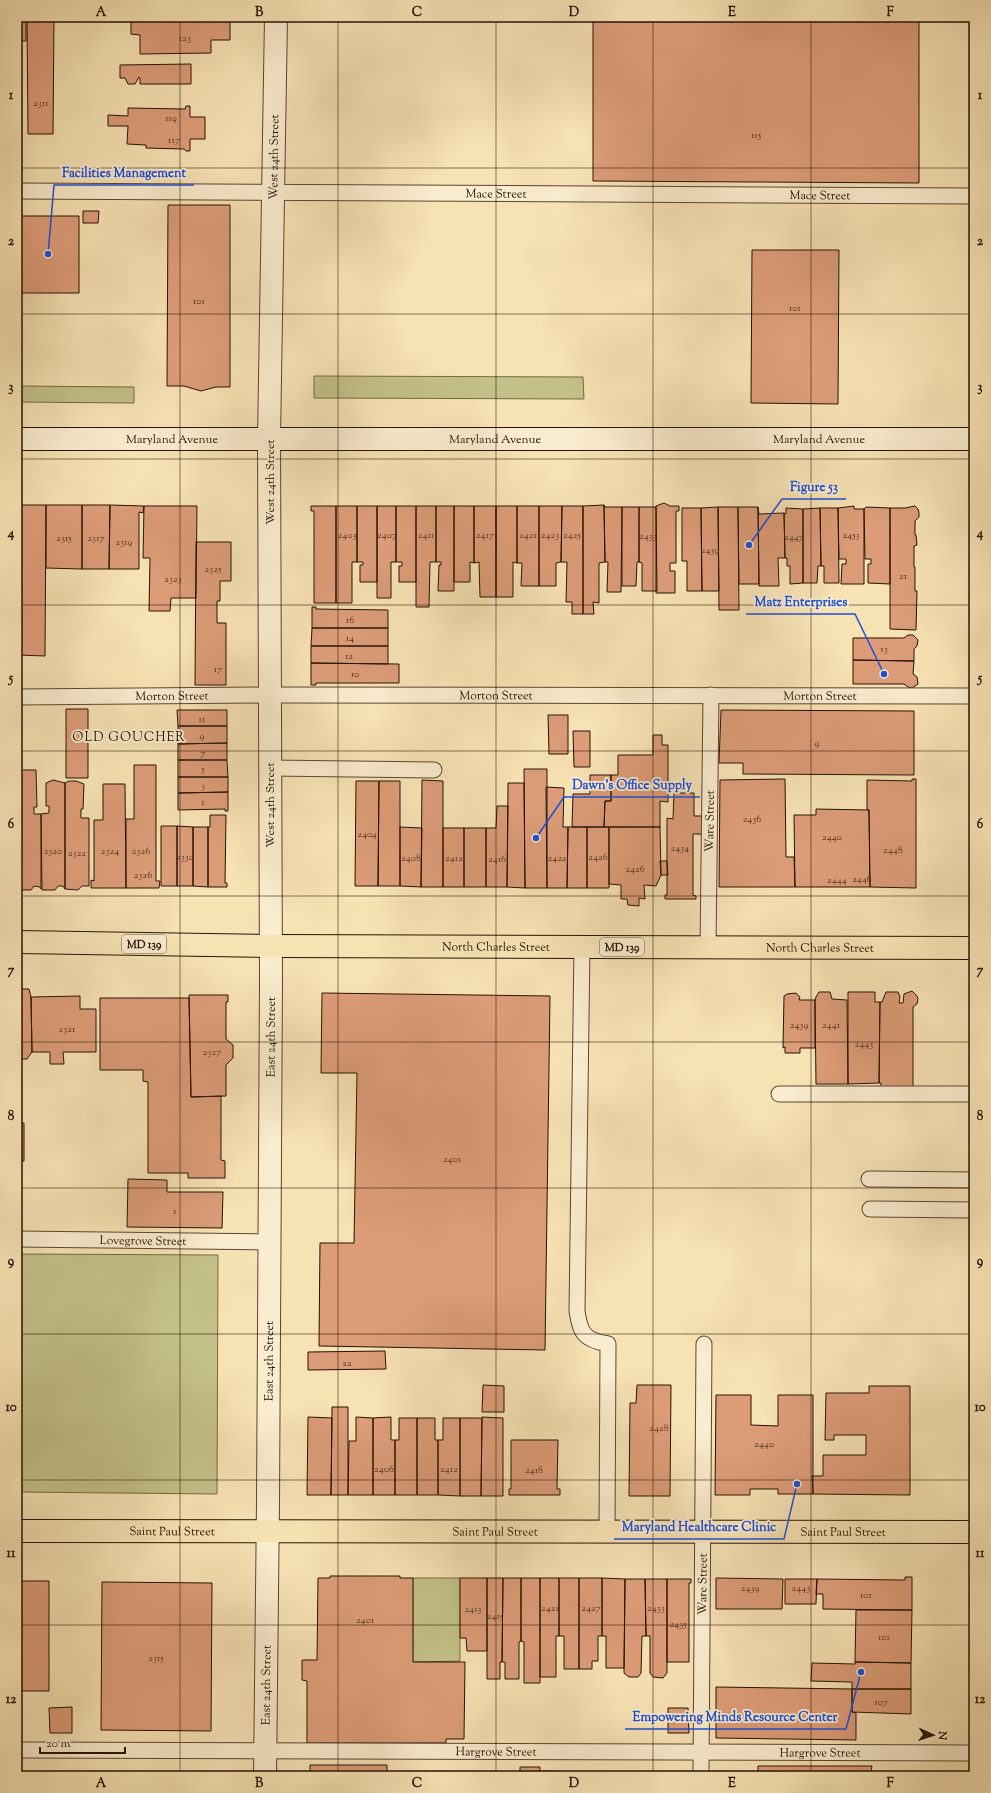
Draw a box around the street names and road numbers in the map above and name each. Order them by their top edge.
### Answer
street label: West 24th Street [265,114,284,200]
street label: Mace Street [465,185,527,204]
street label: Mace Street [789,187,851,205]
street label: Maryland Avenue [126,431,219,449]
street label: Maryland Avenue [449,431,542,449]
street label: Maryland Avenue [773,431,866,449]
street label: West 24th Street [262,439,280,525]
street label: Morton Street [135,687,209,706]
street label: Morton Street [459,687,533,705]
street label: Morton Street [783,688,857,706]
street label: West 24th Street [262,762,280,848]
street label: Ware Street [701,790,720,852]
road number: MD 139 [122,935,166,953]
street label: North Charles Street [442,938,550,957]
road number: MD 139 [600,938,644,956]
street label: North Charles Street [766,939,874,958]
street label: East 24th Street [262,997,281,1077]
street label: Lovegrove Street [100,1232,186,1251]
street label: East 24th Street [261,1321,279,1401]
street label: Saint Paul Street [129,1523,215,1541]
street label: Saint Paul Street [452,1523,538,1542]
street label: Saint Paul Street [800,1524,886,1542]
street label: Ware Street [694,1553,713,1615]
street label: East 24th Street [258,1645,276,1725]
street label: Hargrove Street [455,1743,537,1762]
street label: Hargrove Street [779,1744,861,1763]

